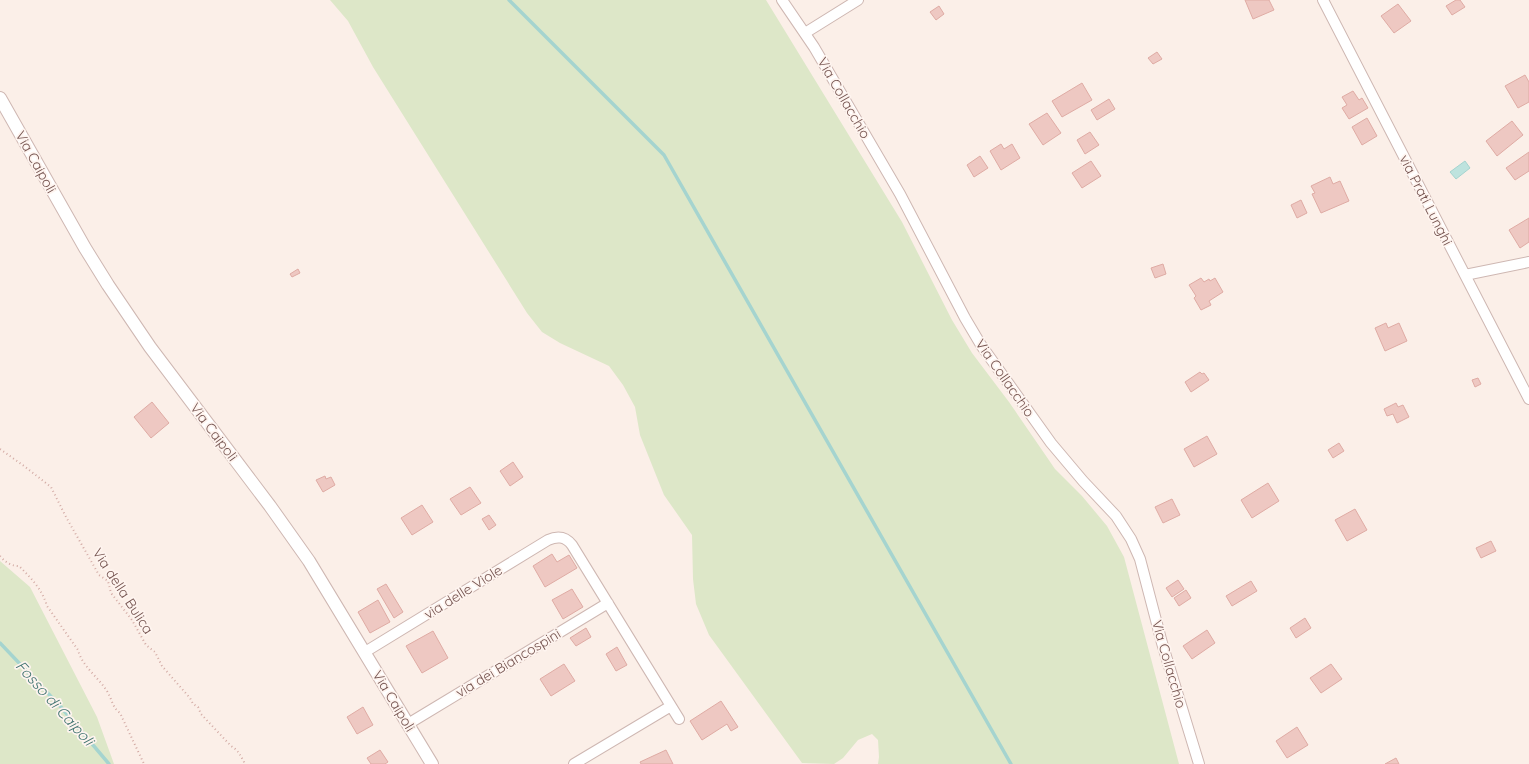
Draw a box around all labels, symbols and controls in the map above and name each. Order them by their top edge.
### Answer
street label: Via Collacchio [813,54,875,142]
street label: Via Caipoli [12,128,60,196]
street label: via Prati Lunghi [1395,152,1457,248]
street label: Via Collacchio [972,336,1038,420]
street label: Via Caipoli [186,399,242,465]
street label: Via della Bulica [89,545,157,637]
street label: via delle Viole [421,561,506,623]
street label: Via Collacchio [1148,618,1190,710]
street label: via dei Biancospini [452,625,564,701]
water label: Fosso di Caipoli [12,657,99,751]
street label: Via Caipoli [369,667,419,735]

